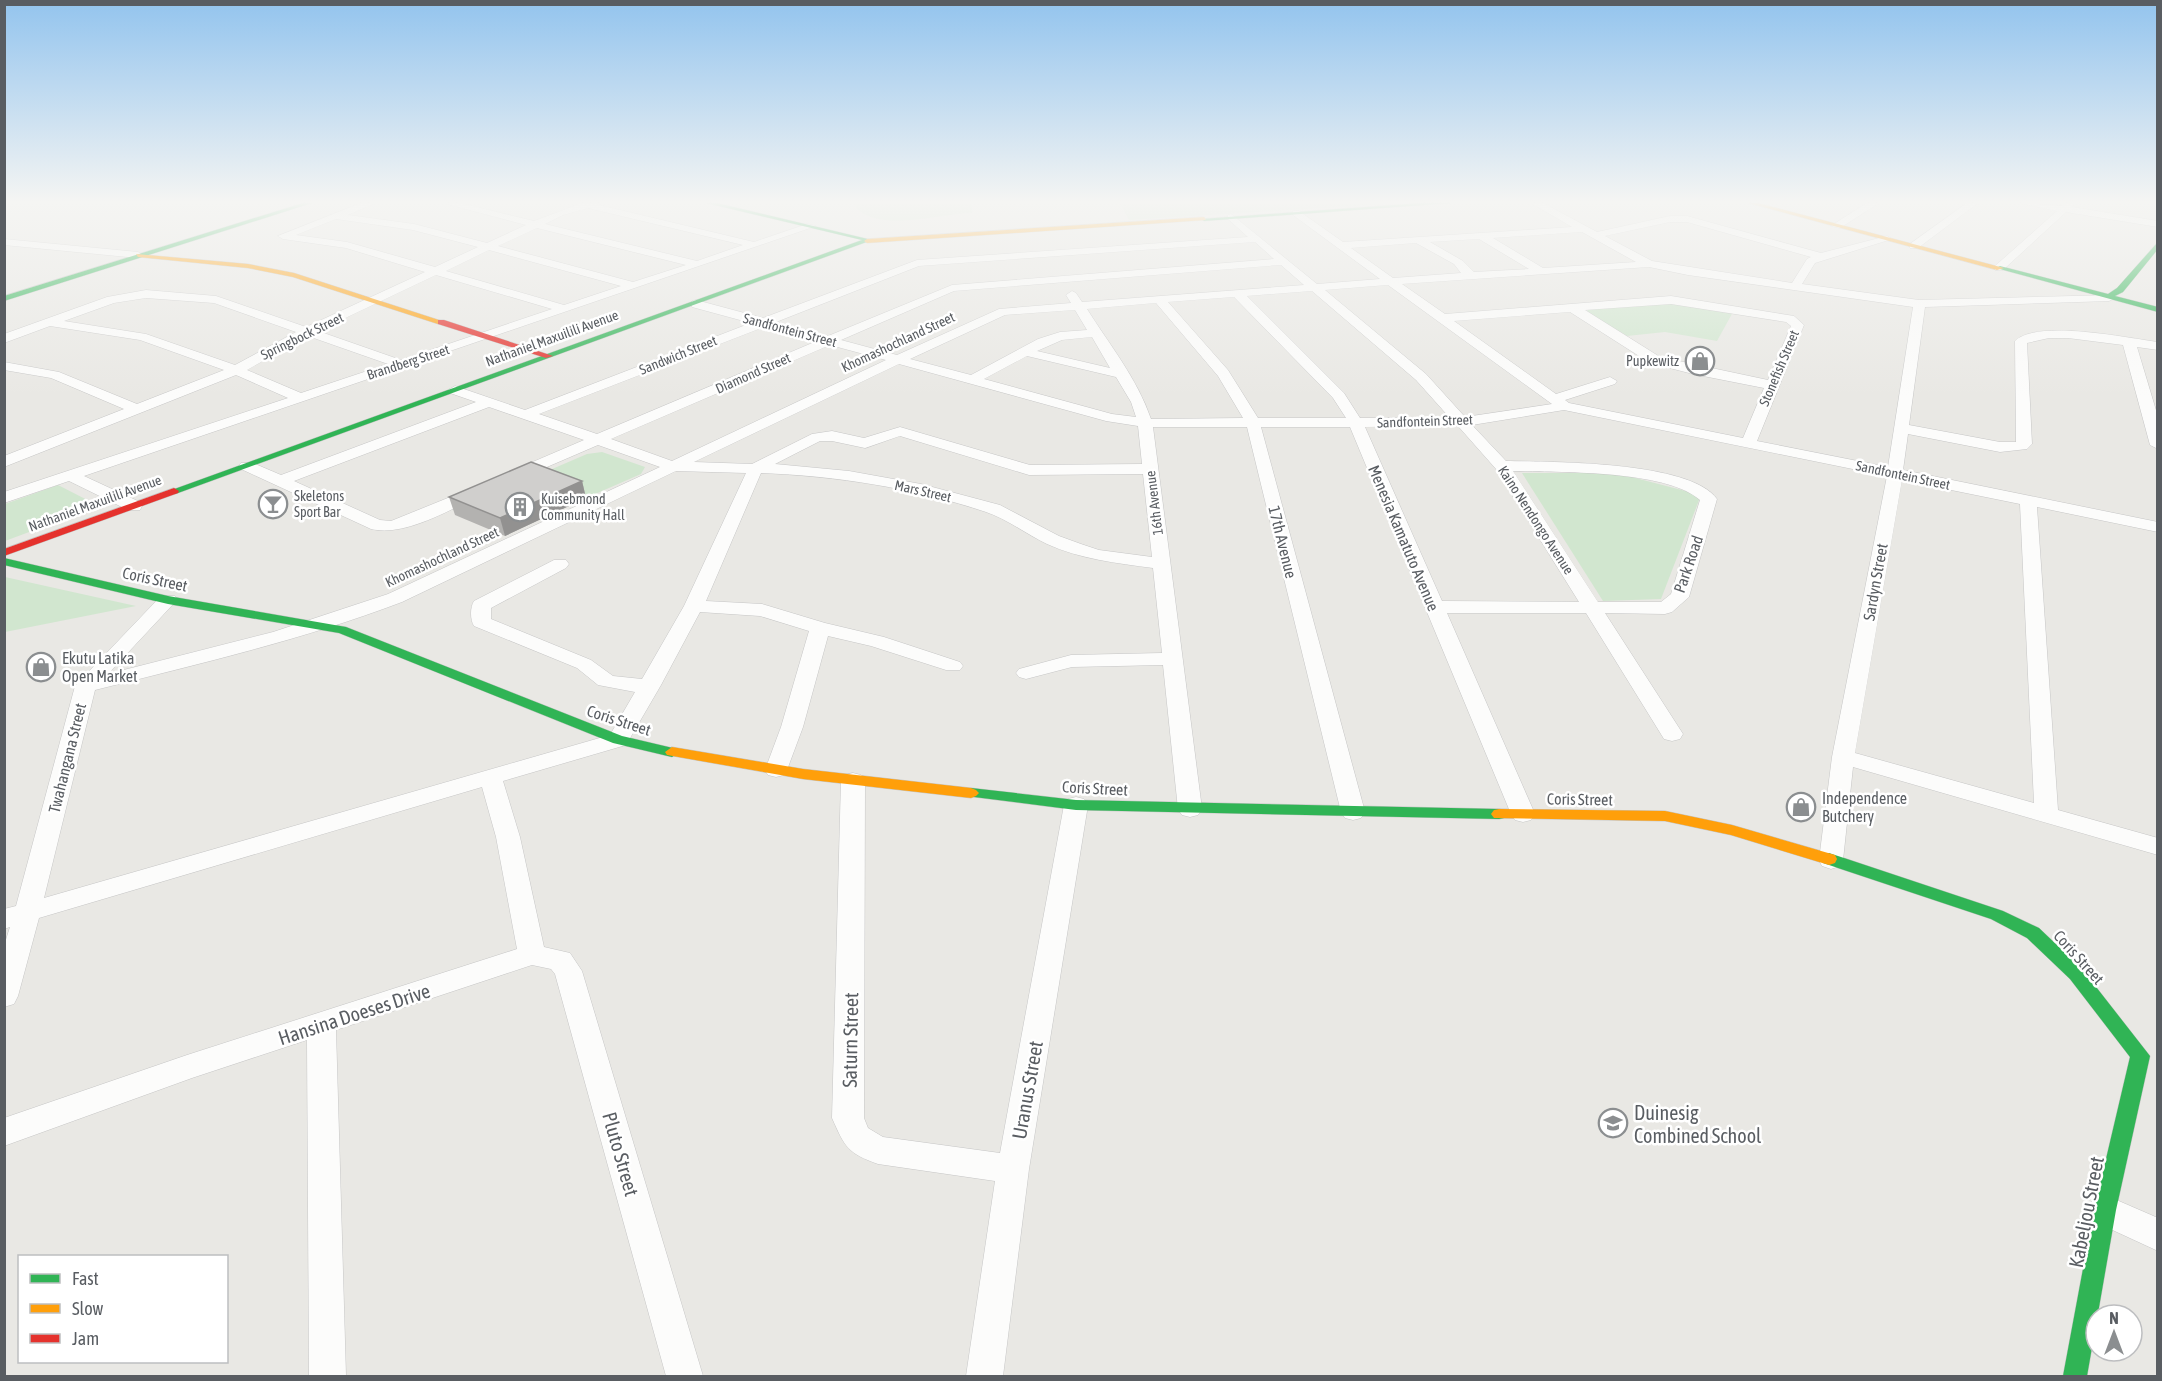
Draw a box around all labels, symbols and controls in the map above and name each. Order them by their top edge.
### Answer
street label: Nathaniel Maxuilili Avenue [483,307,621,369]
street label: Springbock Street [258,309,346,363]
street label: Khomashochland Street [839,309,957,375]
street label: Sandfontein Street [742,310,838,350]
street label: Stonefish Street [1756,328,1802,408]
street label: Sandwich Street [637,332,719,378]
street label: Brandberg Street [365,341,451,383]
shop icon: Pupkewitz [1684,345,1716,377]
street label: Diamond Street [713,349,793,397]
place label: Pupkewitz [1626,353,1679,369]
street label: Sandfontein Street [1377,411,1473,431]
street label: Sandfontein Street [1854,457,1952,493]
street label: Menesia Kamatuto Avenue [1365,462,1443,614]
street label: Kaino Nendongo Avenue [1495,463,1577,577]
street label: 16th Avenue [1142,470,1166,536]
street label: Nathaniel Maxuilili Avenue [26,472,164,534]
street label: Mars Street [893,477,953,505]
bar icon: Skeletons Sport Bar [257,488,289,520]
place label: Skeletons Sport Bar [294,488,344,520]
building icon: Kuisebmond Community Hall [504,491,536,523]
place label: Kuisebmond Community Hall [541,491,625,523]
street label: 17th Avenue [1265,504,1301,580]
street label: Khomashochland Street [383,524,501,590]
street label: Park Road [1670,533,1706,595]
street label: Sardyn Street [1859,542,1892,622]
street label: Coris Street [121,563,190,595]
place label: Ekutu Latika Open Market [62,649,138,686]
shop icon: Ekutu Latika Open Market [25,651,57,683]
street label: Twahangana Street [45,701,90,815]
street label: Coris Street [585,701,654,739]
street label: Coris Street [1062,777,1129,799]
street label: Coris Street [1547,789,1614,809]
place label: Independence Butchery [1822,789,1907,826]
shop icon: Independence Butchery [1785,791,1817,823]
street label: Coris Street [2050,926,2108,988]
street label: Hansina Doeses Drive [275,979,433,1049]
street label: Saturn Street [838,992,862,1088]
street label: Uranus Street [1007,1039,1047,1141]
place label: Duinesig Combined School [1634,1101,1762,1147]
school or university icon: Duinesig Combined School [1597,1107,1629,1139]
street label: Pluto Street [598,1109,644,1199]
street label: Kabeljou Street [2064,1154,2108,1270]
legend [18,1255,228,1363]
text: Fast [72,1268,99,1289]
text: Slow [72,1298,103,1319]
north arrow [2084,1303,2144,1363]
text: N [2109,1309,2119,1327]
text: Jam [72,1328,99,1349]

